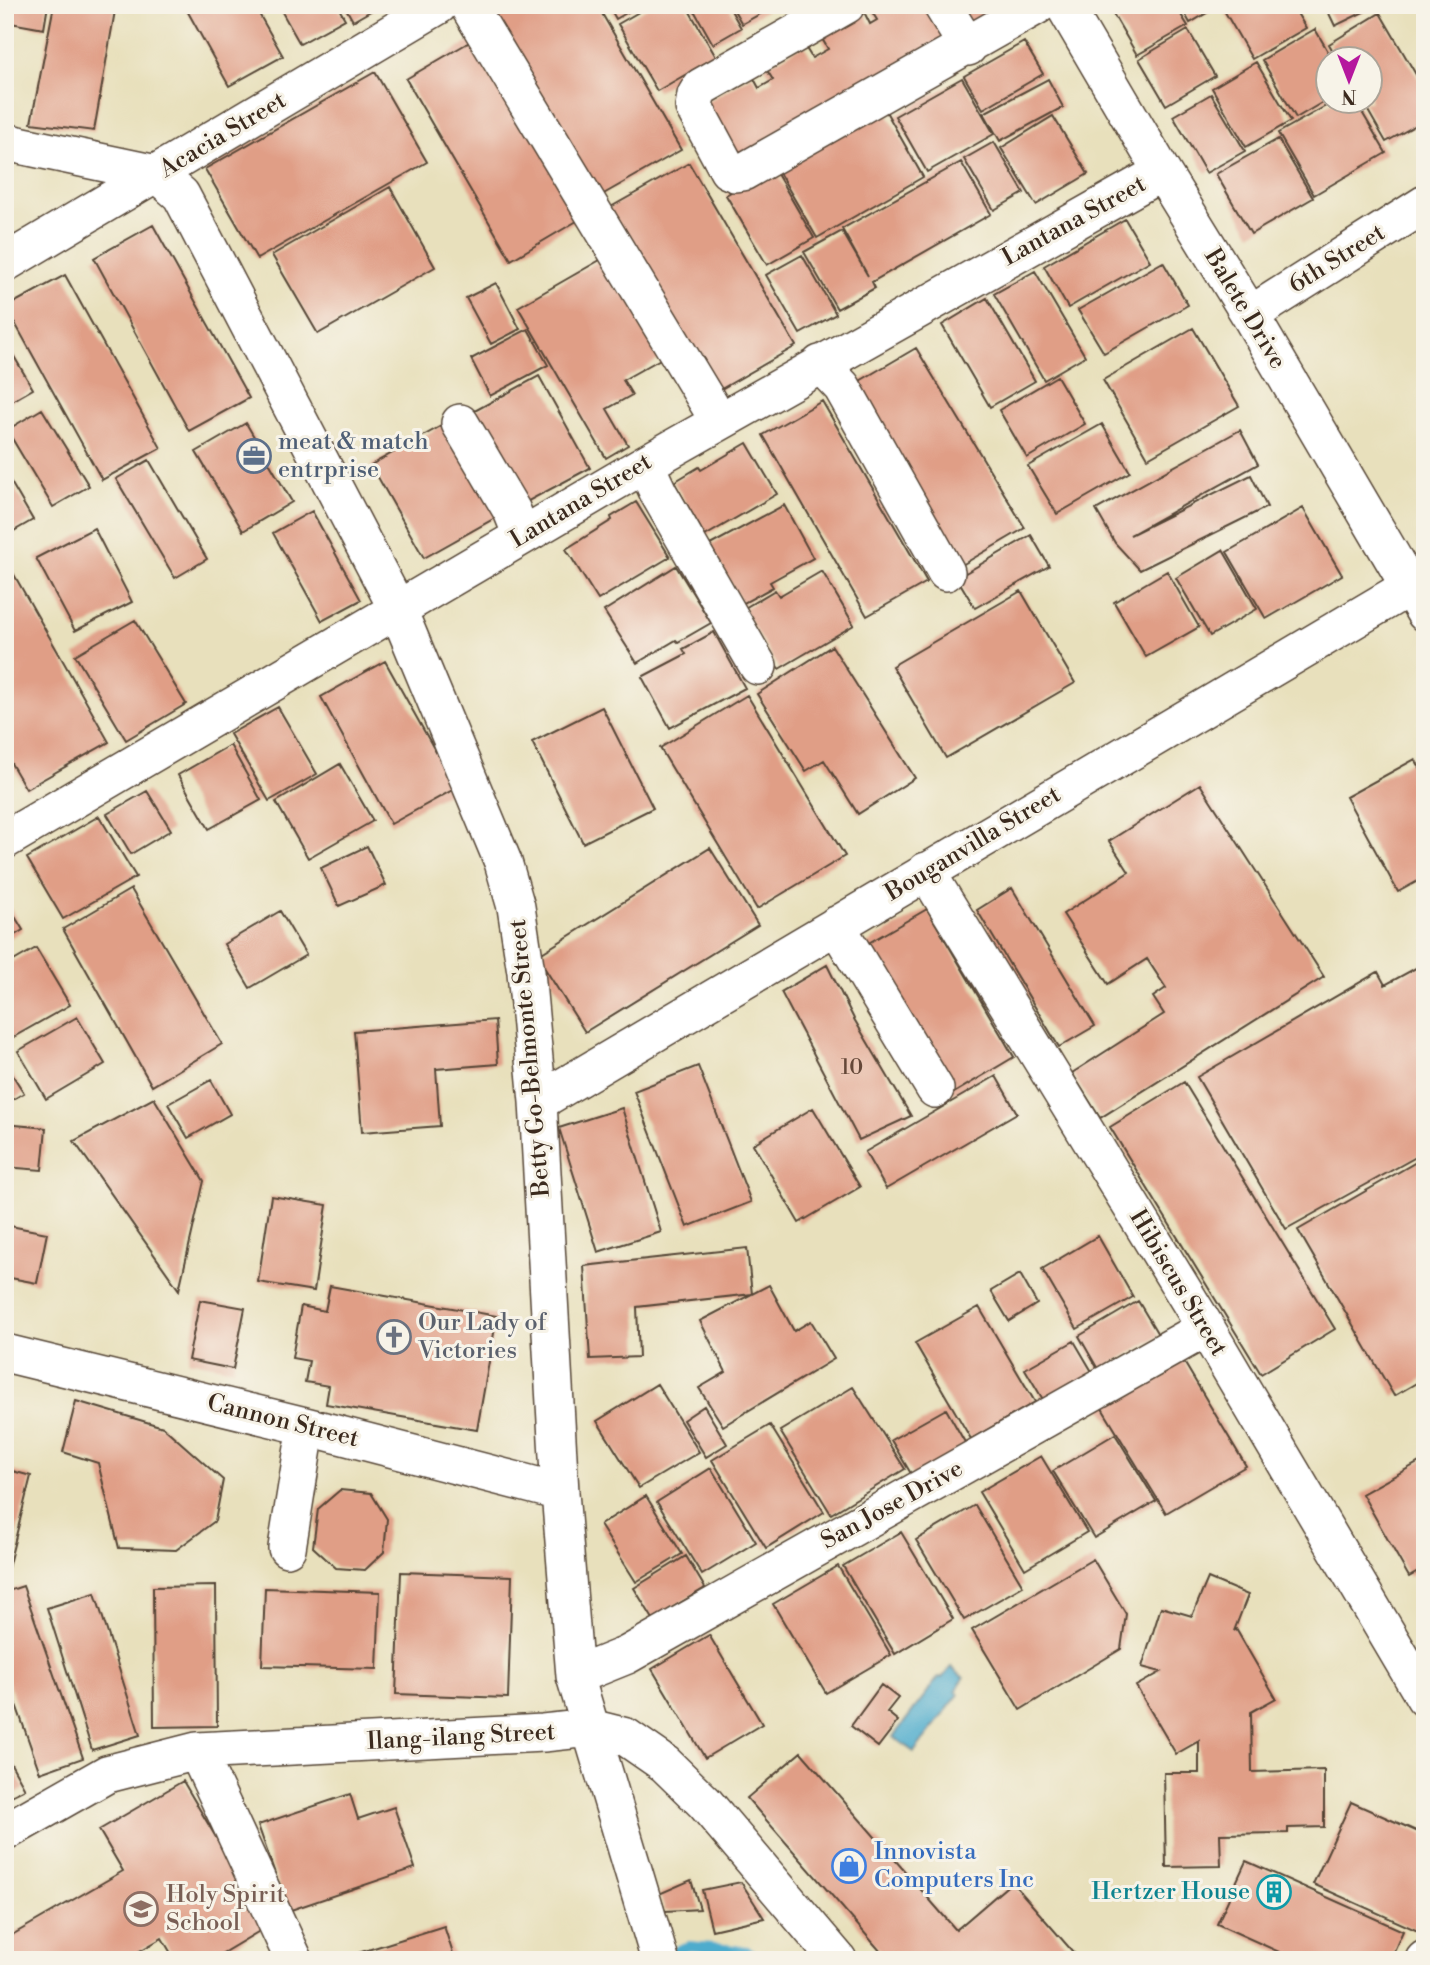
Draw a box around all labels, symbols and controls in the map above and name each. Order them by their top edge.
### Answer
north arrow [1314,46,1384,116]
text: N [1341,84,1357,108]
street label: Acacia Street [153,85,292,185]
street label: Lantana Street [997,169,1152,273]
street label: 6th Street [1283,217,1391,300]
street label: Balete Drive [1197,243,1293,374]
place label: meat & match entrprise [278,427,428,485]
office icon: meat & match entrprise [235,437,273,475]
street label: Lantana Street [505,447,658,555]
street label: Bouganvilla Street [879,780,1066,909]
street label: Betty Go-Belmonte Street [503,917,557,1199]
house number: 10 [841,1055,863,1081]
street label: Hibiscus Street [1122,1204,1234,1362]
place label: Our Lady of Victories [417,1308,547,1366]
church icon: Our Lady of Victories [375,1318,413,1356]
street label: Cannon Street [204,1388,362,1454]
street label: San Jose Drive [816,1454,968,1556]
street label: Ilang-ilang Street [366,1717,556,1757]
place label: Innovista Computers Inc [874,1837,1034,1895]
shop icon: Innovista Computers Inc [830,1847,868,1885]
building icon: Hertzer House [1255,1873,1293,1911]
place label: Hertzer House [1091,1877,1250,1907]
place label: Holy Spirit School [166,1880,286,1938]
school or university icon: Holy Spirit School [122,1890,160,1928]

